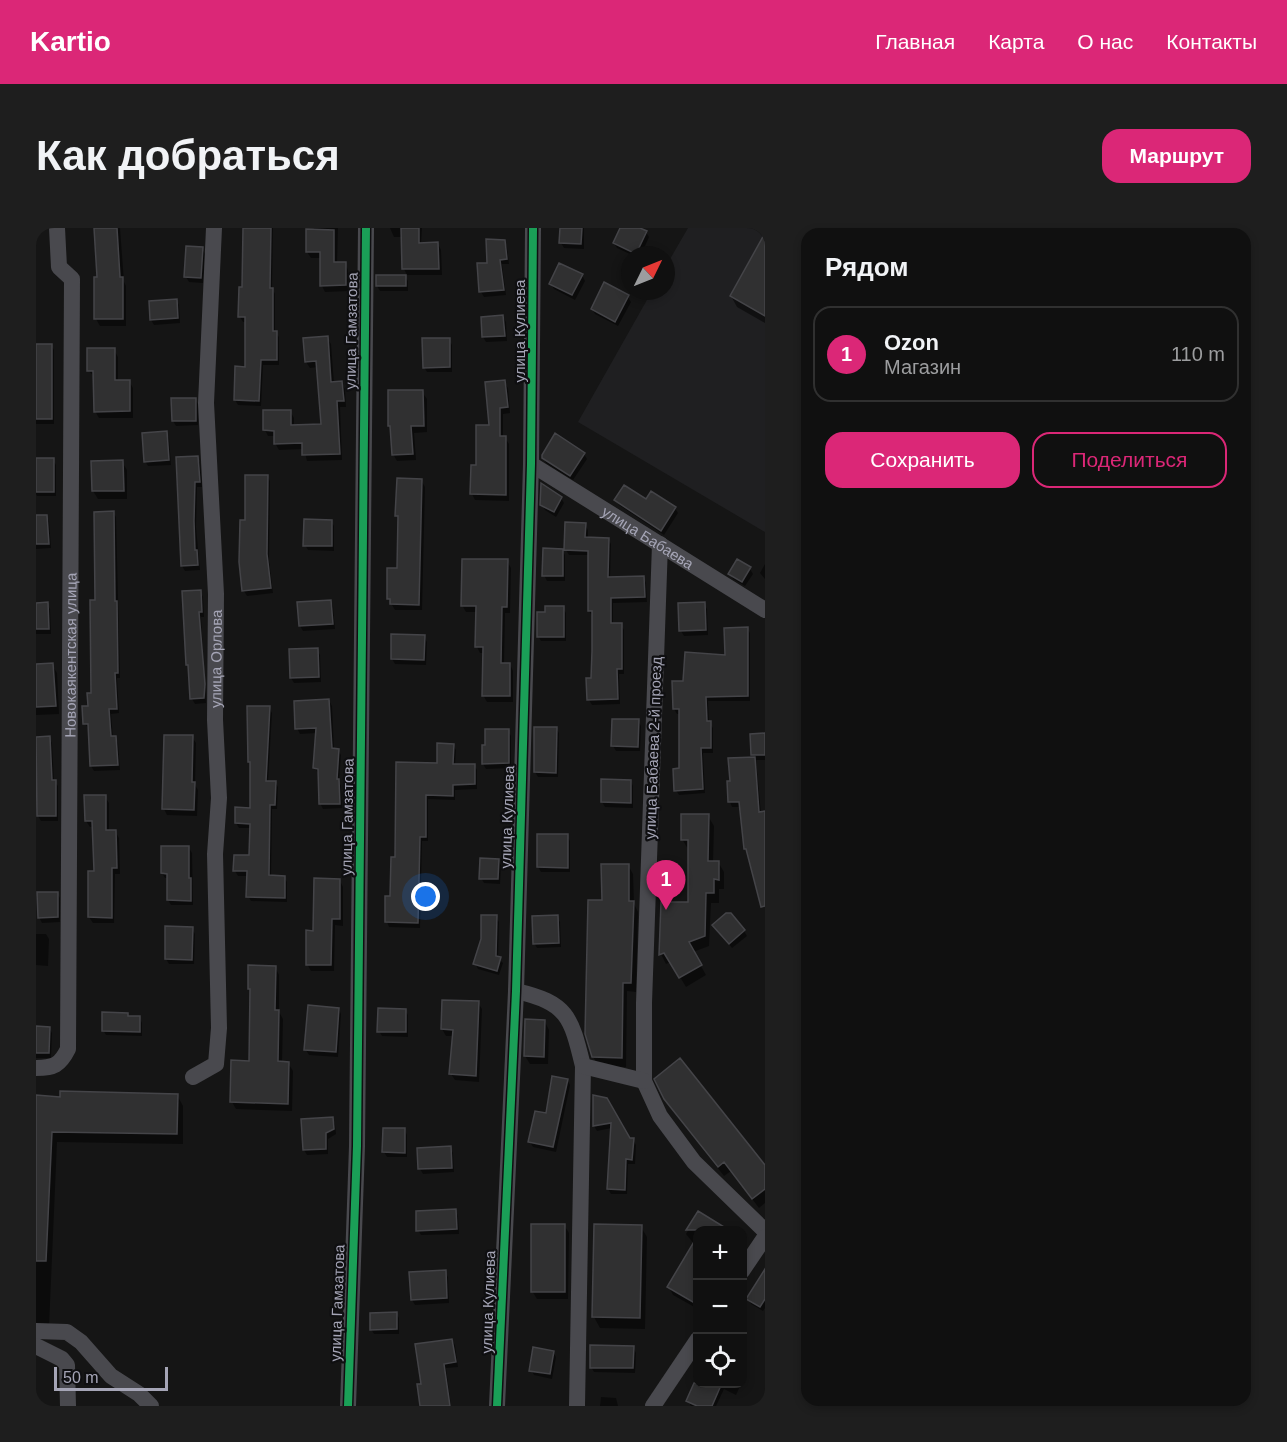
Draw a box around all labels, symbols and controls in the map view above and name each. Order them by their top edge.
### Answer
text: Kartio [30,26,111,57]
text: Главная [875,30,955,53]
text: Карта [988,30,1044,53]
text: О нас [1077,30,1133,53]
text: Контакты [1166,30,1257,53]
button: Маршрут [1102,129,1251,183]
text: Как добраться [36,132,340,179]
north arrow [621,246,675,300]
text: Рядом [825,252,908,282]
street label: улица Гамзатова [341,272,361,390]
street label: улица Кулиева [511,279,528,382]
text: Ozon [884,330,939,355]
text: 1 [841,343,852,365]
text: 110 m [1171,343,1225,365]
text: Магазин [884,356,961,378]
button: Сохранить [825,432,1020,488]
button: Поделиться [1032,432,1227,488]
street label: улица Бабаева [599,502,698,572]
street label: Новокаякентская улица [61,572,79,738]
street label: улица Орлова [207,609,224,708]
street label: улица Бабаева 2-й проезд [641,656,665,840]
street label: улица Гамзатова [337,758,357,876]
street label: улица Кулиева [497,765,517,869]
pin: 1 [646,860,686,910]
your location [411,882,440,911]
map controls [693,1226,747,1388]
button: + [693,1226,747,1280]
street label: улица Гамзатова [326,1243,348,1362]
street label: улица Кулиева [478,1250,498,1354]
button: − [693,1280,747,1334]
button: locate [693,1334,747,1388]
scale bar [54,1364,168,1392]
text: 50 m [63,1369,99,1386]

